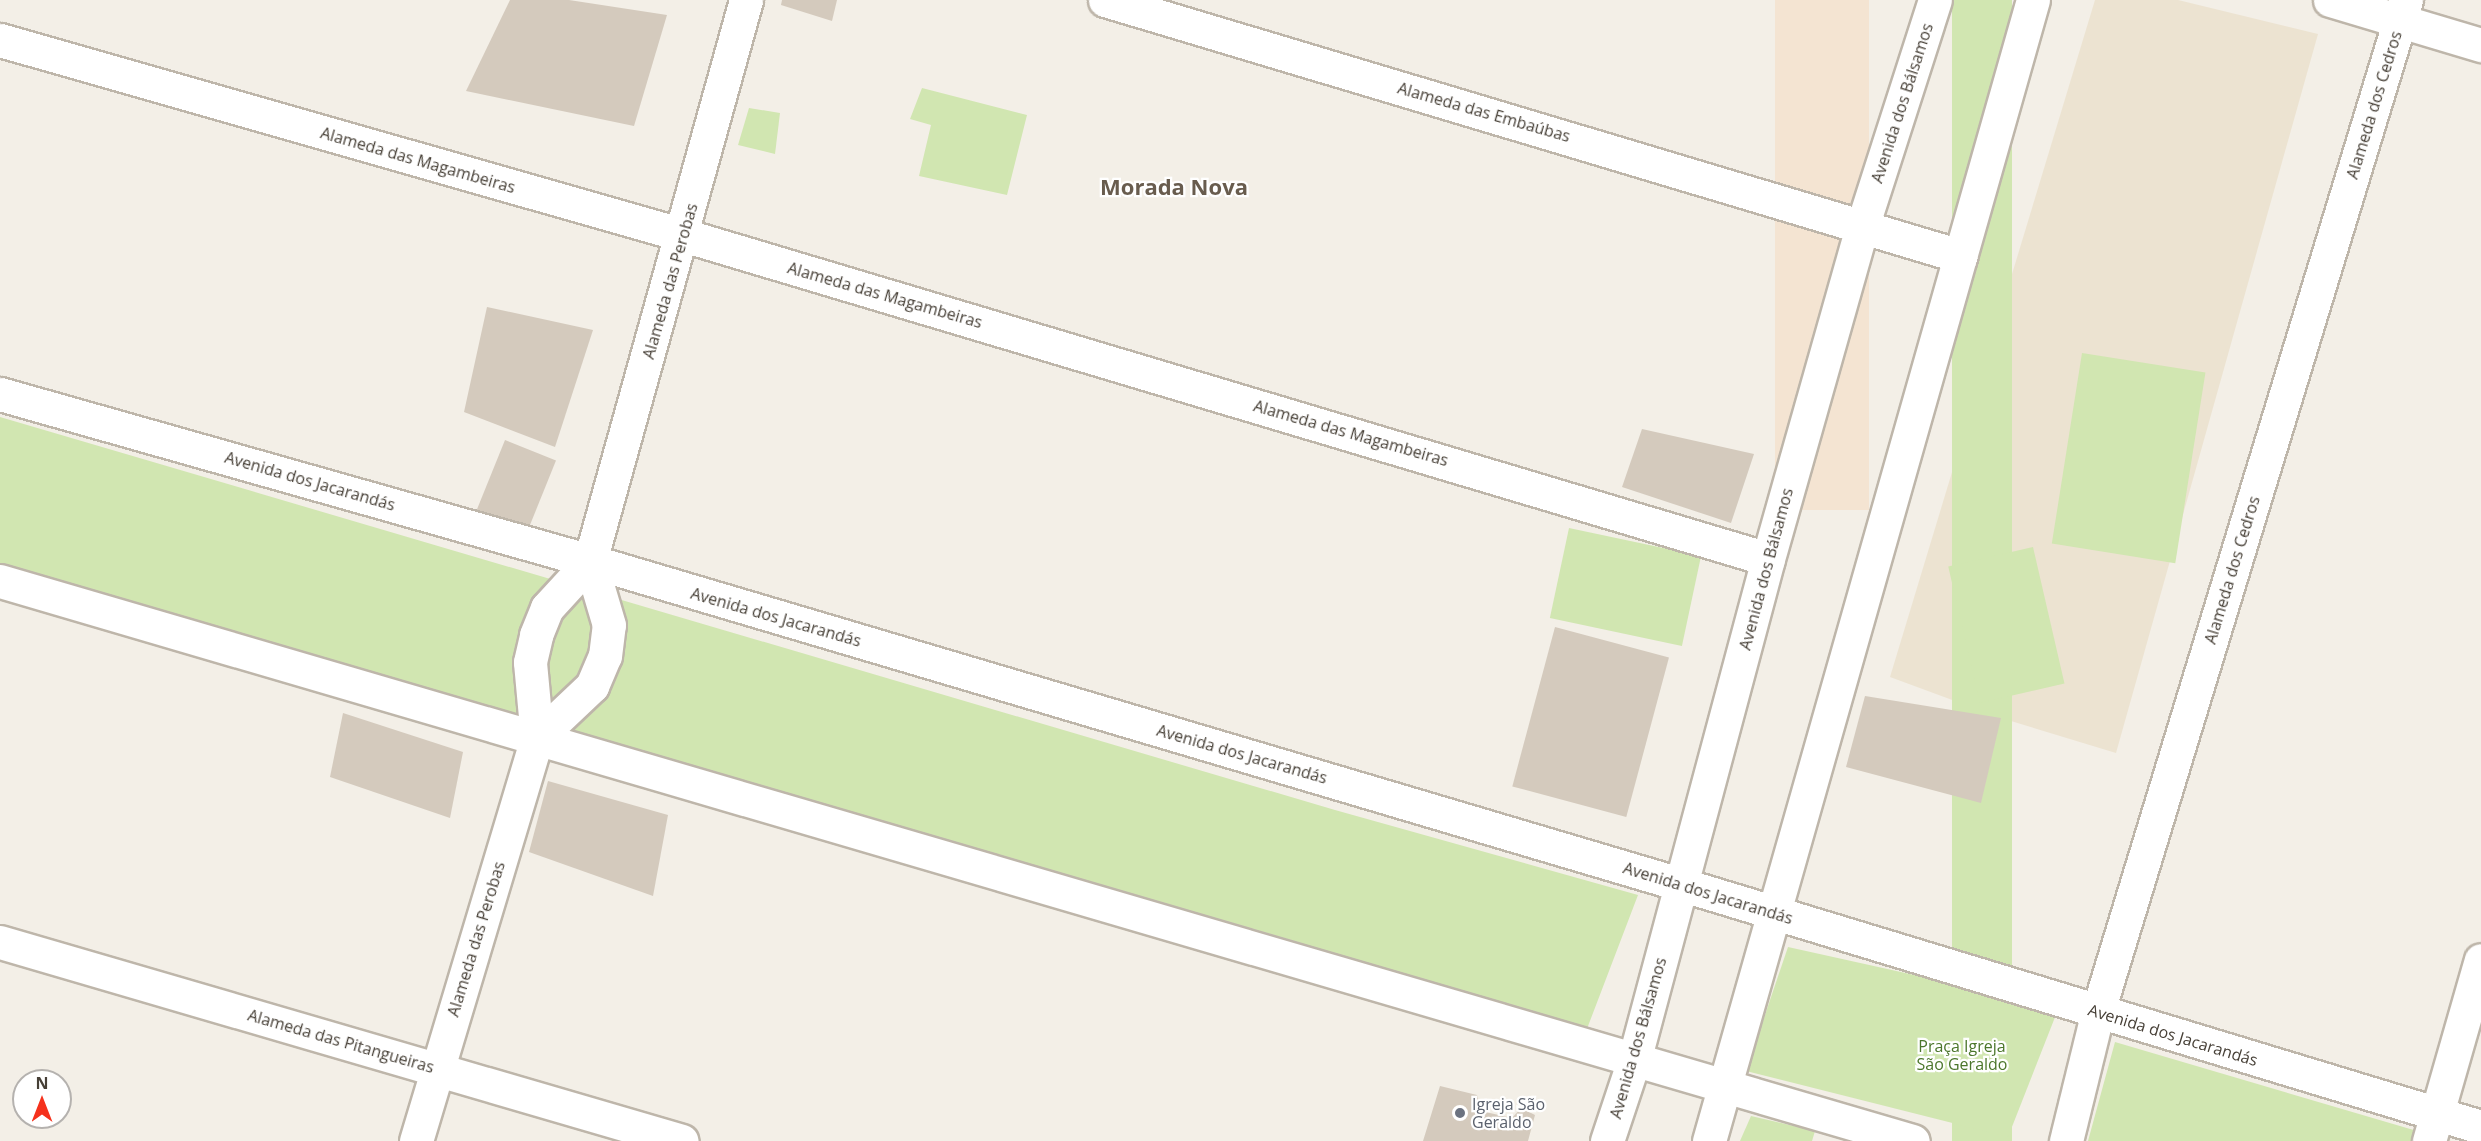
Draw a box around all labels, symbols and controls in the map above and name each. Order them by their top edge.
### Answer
street label: Avenida dos Bálsamos [1867,21,1937,185]
street label: Alameda dos Cedros [2342,29,2406,181]
street label: Alameda das Embaúbas [1395,78,1573,146]
street label: Alameda das Magambeiras [318,123,518,197]
district label: Morada Nova [1100,174,1248,200]
street label: Alameda das Perobas [639,201,701,361]
street label: Alameda das Magambeiras [785,258,985,332]
street label: Alameda das Magambeiras [1251,396,1451,470]
street label: Avenida dos Jacarandás [223,447,397,515]
street label: Avenida dos Bálsamos [1735,486,1797,652]
street label: Alameda dos Cedros [2200,494,2264,646]
street label: Avenida dos Jacarandás [689,583,863,651]
street label: Avenida dos Jacarandás [1155,720,1329,788]
street label: Avenida dos Jacarandás [1621,858,1795,928]
street label: Alameda das Perobas [443,859,509,1019]
street label: Avenida dos Bálsamos [1606,955,1670,1121]
street label: Avenida dos Jacarandás [2086,1000,2260,1070]
street label: Alameda das Pitangueiras [246,1005,436,1077]
park label: Praça Igreja São Geraldo [1917,1036,2007,1074]
north arrow [12,1069,72,1129]
text: N [35,1072,49,1094]
place label: Igreja São Geraldo [1472,1094,1545,1132]
marker: Igreja São Geraldo [1453,1106,1467,1120]

